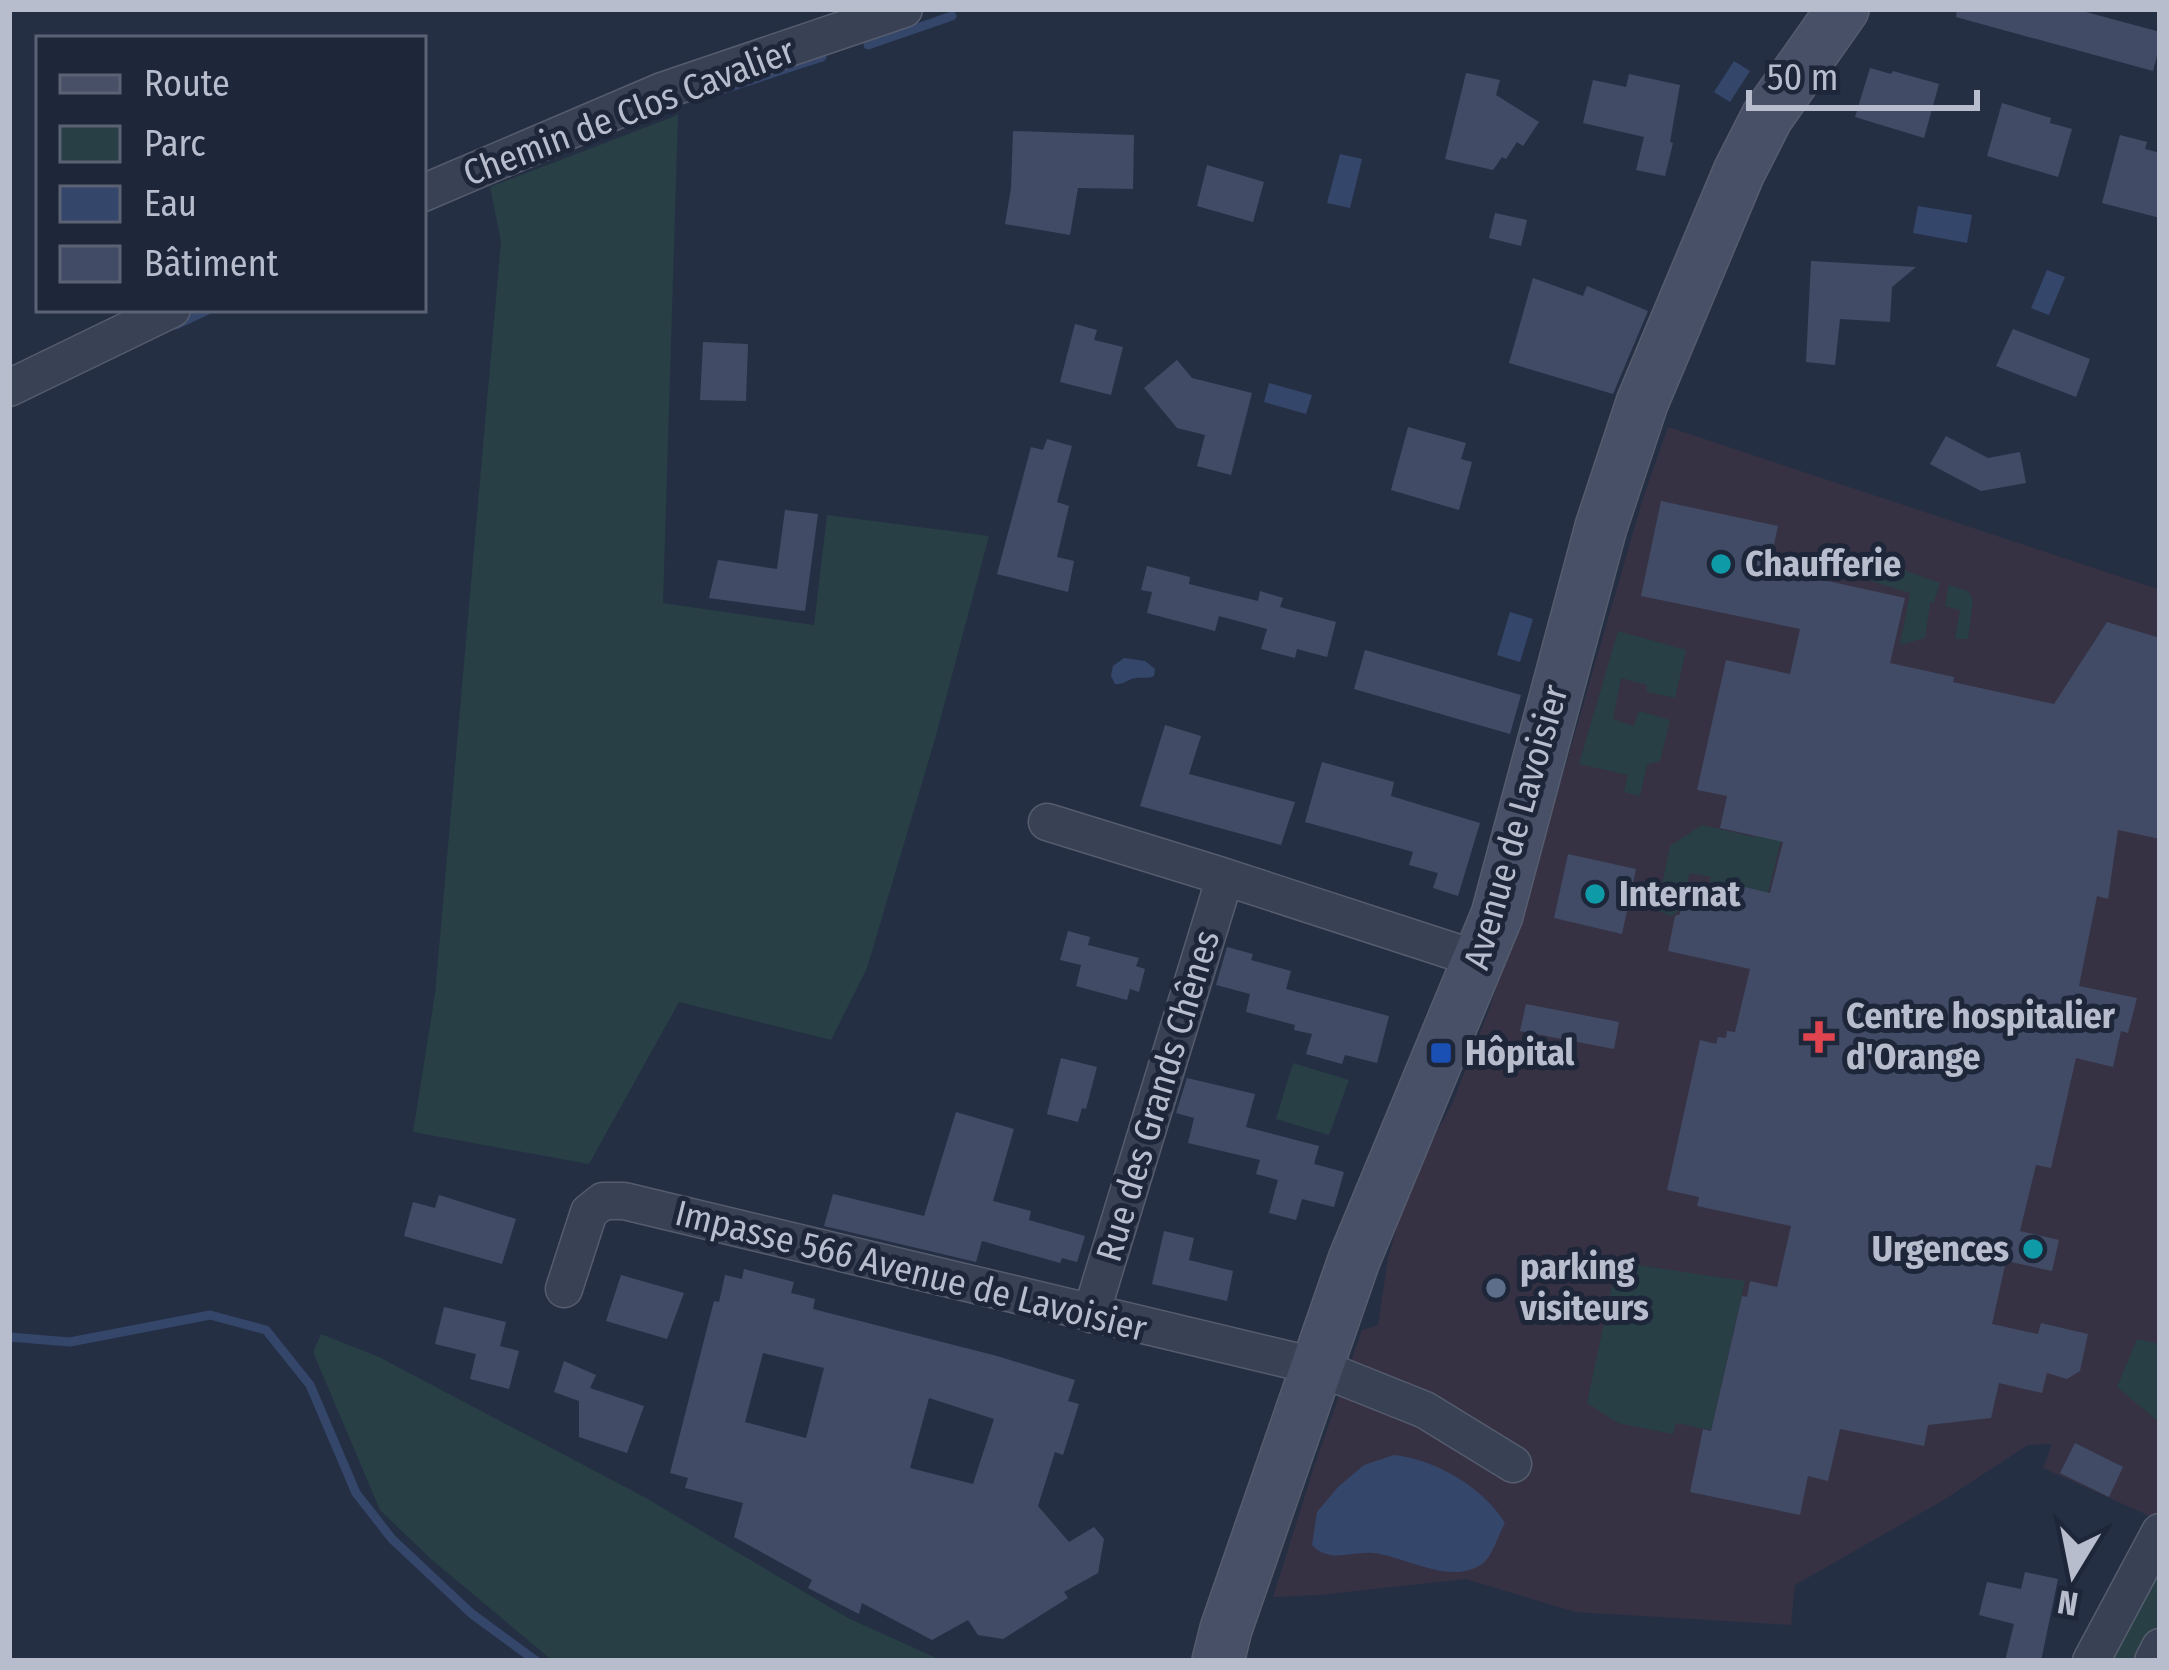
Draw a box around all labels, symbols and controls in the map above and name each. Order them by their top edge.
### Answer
street label: Chemin de Clos Cavalier [457,28,801,195]
legend [36,36,426,312]
scale bar [1749,36,1977,110]
text: 50 m [1767,56,1838,100]
text: Route [144,62,230,106]
text: Parc [144,122,206,166]
text: Eau [144,182,197,226]
text: Bâtiment [144,242,279,286]
place label: Chaufferie [1745,542,1901,586]
marker: Chaufferie [1708,551,1734,577]
street label: Avenue de Lavoisier [1454,679,1578,974]
place label: Internat [1619,872,1742,916]
marker: Internat [1582,881,1608,907]
street label: Rue des Grands Chênes [1087,925,1229,1267]
place label: Centre hospitalier d'Orange [1846,994,2116,1079]
marker: Centre hospitalier d'Orange [1803,1021,1835,1053]
place label: Hôpital [1465,1031,1575,1075]
marker: Hôpital [1428,1040,1454,1066]
street label: Impasse 566 Avenue de Lavoisier [671,1191,1152,1351]
place label: Urgences [1872,1227,2009,1271]
marker: Urgences [2020,1236,2046,1262]
place label: parking visiteurs [1519,1245,1649,1330]
marker: parking visiteurs [1483,1275,1509,1301]
north arrow [2013,1514,2133,1634]
text: N [2055,1581,2081,1624]

